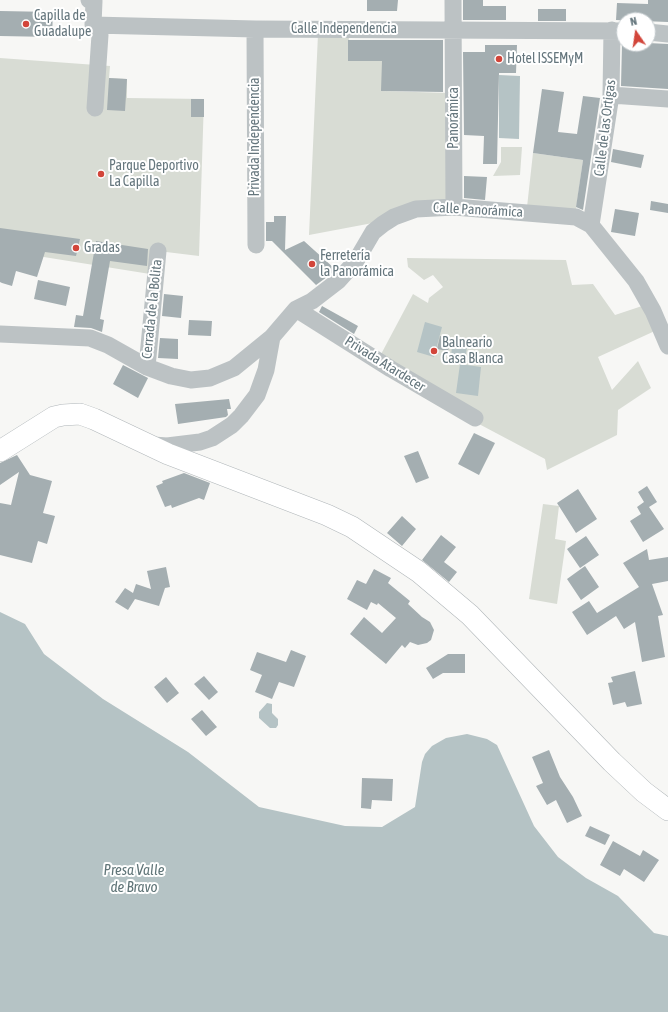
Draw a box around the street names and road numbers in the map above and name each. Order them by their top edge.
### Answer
street label: Calle Independencia [291,21,397,37]
street label: Privada Independencia [247,77,263,197]
street label: Calle de las Ortigas [591,79,619,177]
street label: Panorámica [446,87,462,149]
street label: Calle Panorámica [433,199,523,221]
street label: Cerrada de la Bolita [138,258,166,360]
street label: Privada Atardecer [342,333,428,395]

